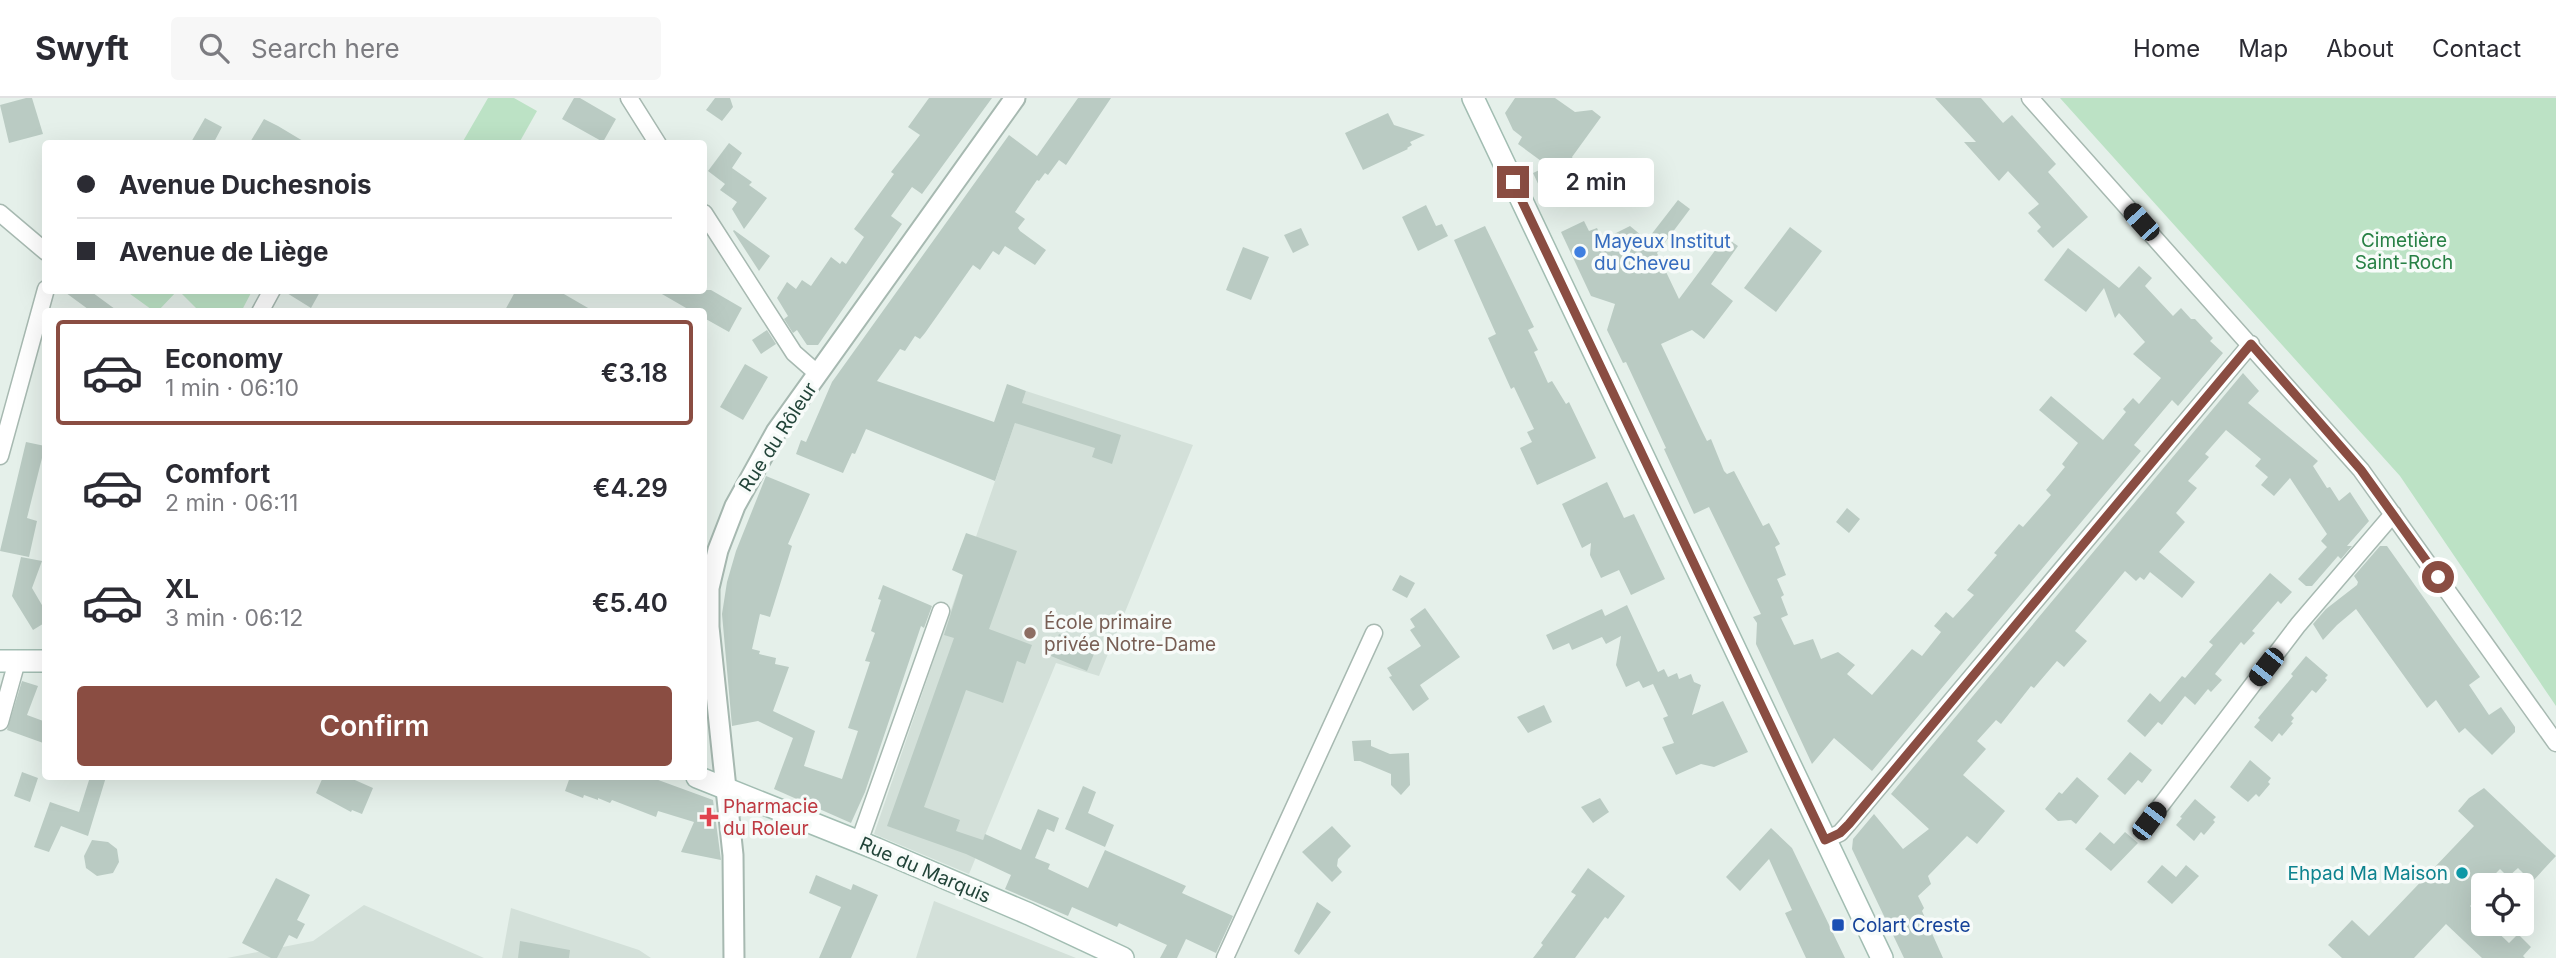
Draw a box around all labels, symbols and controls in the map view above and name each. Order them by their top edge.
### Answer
search box [171,17,661,80]
text: Swyft [35,28,129,68]
icon: search [195,29,233,67]
text: Search here [251,33,400,64]
text: Home [2133,34,2200,63]
text: Map [2238,34,2288,63]
text: About [2326,34,2394,63]
text: Contact [2432,34,2521,63]
callout: 2 min [1538,158,1653,206]
route end [1497,166,1529,198]
text: 2 min [1566,168,1626,196]
text: Avenue Duchesnois [119,169,372,200]
car [2120,199,2163,245]
park label: Cimetière Saint-Roch [2355,229,2453,274]
place label: Mayeux Institut du Cheveu [1594,230,1731,275]
text: Avenue de Liège [119,236,328,267]
marker: Mayeux Institut du Cheveu [1572,244,1588,260]
icon: car [81,341,144,404]
text: Economy [165,343,283,374]
text: €3.18 [601,357,668,388]
text: 1 min · 06:10 [165,374,299,402]
street label: Rue du Rôleur [734,378,822,496]
icon: car [81,456,144,519]
text: Comfort [165,458,270,489]
text: €4.29 [593,472,668,503]
text: 2 min · 06:11 [165,489,298,517]
route start [2422,561,2454,593]
icon: car [81,571,144,634]
text: XL [165,573,199,604]
text: €5.40 [592,587,668,618]
text: 3 min · 06:12 [165,604,303,632]
place label: École primaire privée Notre-Dame [1044,610,1216,656]
marker: École primaire privée Notre-Dame [1022,625,1038,641]
car [2245,644,2288,690]
button: Confirm [77,686,672,766]
place label: Pharmacie du Roleur [723,795,818,840]
car [2128,798,2171,844]
marker: Pharmacie du Roleur [701,809,717,825]
street label: Rue du Marquis [856,832,994,908]
place label: Ehpad Ma Maison [2288,862,2448,885]
marker: Ehpad Ma Maison [2454,865,2470,881]
map controls [2471,873,2534,936]
button: locate [2471,873,2534,936]
place label: Colart Creste [1852,914,1970,937]
marker: Colart Creste [1830,917,1846,933]

